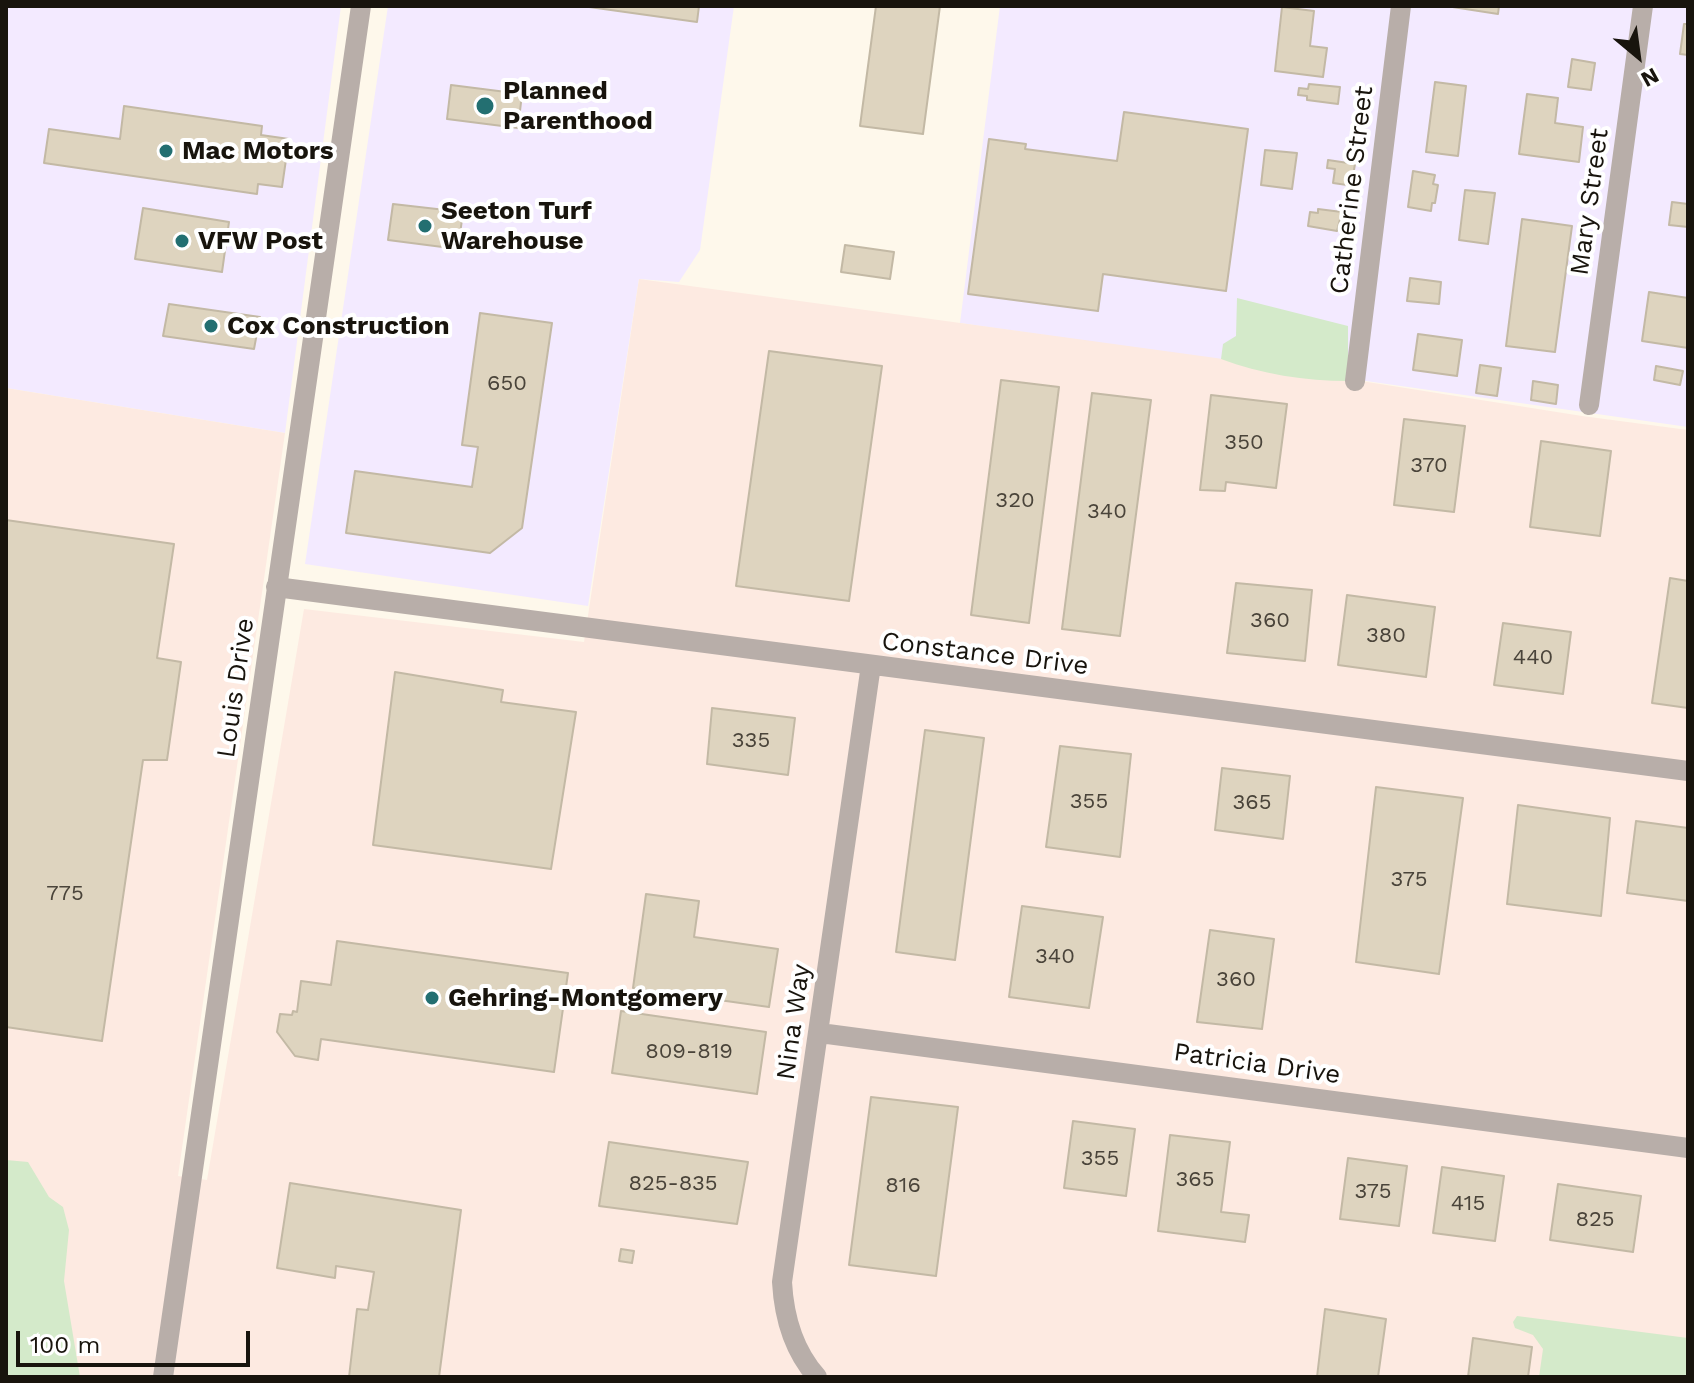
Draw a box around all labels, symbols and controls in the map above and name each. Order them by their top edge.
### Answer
north arrow [1598,16,1678,96]
text: N [1637,63,1663,92]
place label: Planned Parenthood [503,75,653,136]
street label: Catherine Street [1324,84,1380,296]
marker: Planned Parenthood [474,95,496,117]
street label: Mary Street [1564,127,1616,277]
place label: Mac Motors [182,135,334,167]
marker: Mac Motors [157,142,175,160]
place label: Seeton Turf Warehouse [441,195,592,256]
marker: Seeton Turf Warehouse [416,217,434,235]
place label: VFW Post [198,225,323,257]
marker: VFW Post [173,232,191,250]
place label: Cox Construction [227,310,450,342]
marker: Cox Construction [202,317,220,335]
house number: 650 [487,371,527,397]
house number: 350 [1224,430,1264,456]
house number: 370 [1410,453,1448,479]
house number: 320 [995,488,1035,514]
house number: 340 [1087,499,1127,525]
house number: 360 [1250,608,1290,634]
street label: Louis Drive [211,616,261,760]
house number: 380 [1366,623,1406,649]
street label: Constance Drive [880,626,1090,682]
house number: 440 [1513,645,1553,671]
house number: 335 [732,728,770,754]
house number: 355 [1070,789,1108,815]
house number: 365 [1232,790,1272,816]
house number: 375 [1390,867,1428,893]
house number: 775 [46,881,84,907]
house number: 340 [1035,944,1075,970]
street label: Nina Way [770,962,818,1082]
house number: 360 [1216,967,1256,993]
place label: Gehring-Montgomery [448,982,723,1014]
marker: Gehring-Montgomery [423,989,441,1007]
street label: Patricia Drive [1172,1037,1342,1091]
house number: 809-819 [645,1039,733,1065]
house number: 355 [1081,1146,1119,1172]
house number: 365 [1175,1167,1215,1193]
house number: 825-835 [628,1171,718,1197]
house number: 816 [885,1173,921,1199]
house number: 375 [1354,1179,1392,1205]
house number: 415 [1451,1191,1485,1217]
house number: 825 [1575,1207,1615,1233]
scale bar [20,1315,254,1365]
text: 100 m [30,1331,100,1359]

